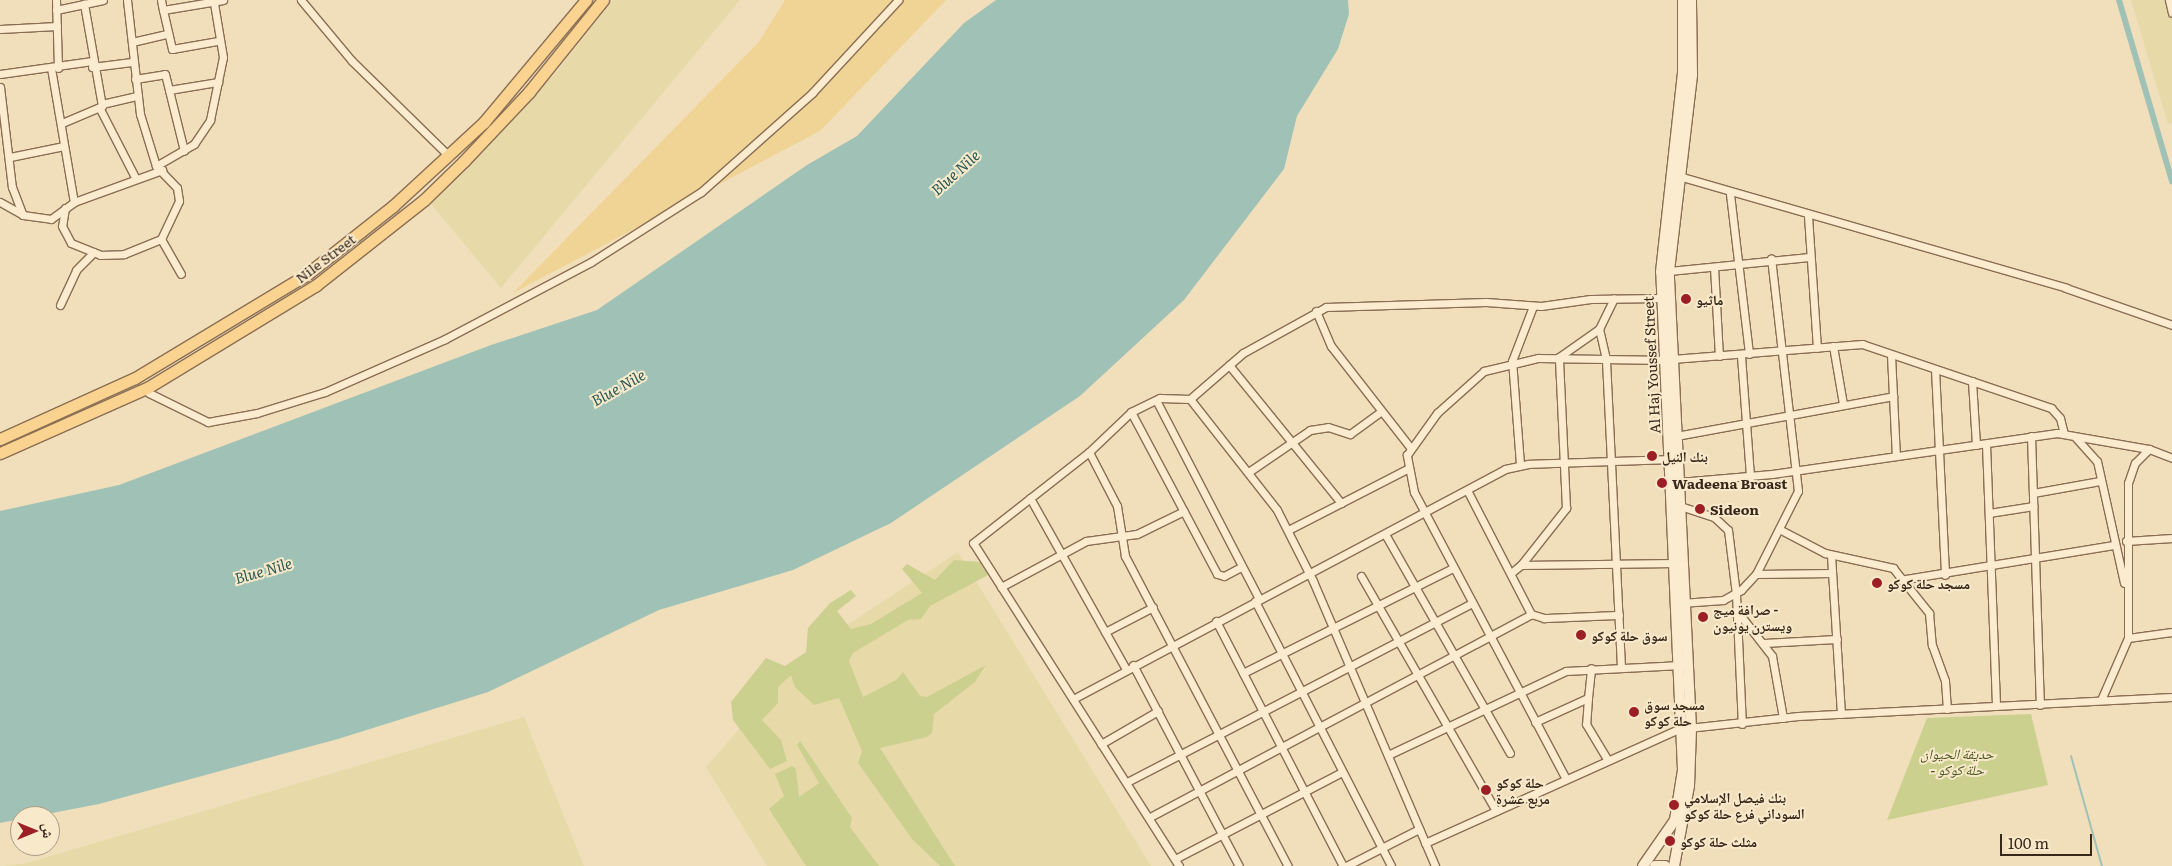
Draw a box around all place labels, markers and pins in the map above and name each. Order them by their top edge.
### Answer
place label: ماثيو [1696,291,1723,307]
marker: ماثيو [1680,293,1692,305]
place label: بنك النيل [1662,448,1708,464]
marker: بنك النيل [1646,450,1658,462]
place label: Wadeena Broast [1672,475,1787,491]
marker: Wadeena Broast [1656,477,1668,489]
place label: Sideon [1710,501,1759,517]
marker: Sideon [1694,503,1706,515]
place label: مسجد حلة كوكو [1887,575,1970,591]
marker: مسجد حلة كوكو [1871,577,1883,589]
place label: صرافة ميج - ويسترن يونيون [1713,601,1792,634]
marker: صرافة ميج - ويسترن يونيون [1697,611,1709,623]
place label: سوق حلة كوكو [1591,627,1667,643]
marker: سوق حلة كوكو [1575,629,1587,641]
place label: مسجد سوق حلة كوكو [1644,696,1705,729]
marker: مسجد سوق حلة كوكو [1628,706,1640,718]
place label: حلة كوكو مربع عشرة [1496,774,1550,806]
marker: حلة كوكو مربع عشرة [1480,784,1492,796]
place label: بنك فيصل الإسلامي السوداني فرع حلة كوكو [1684,789,1805,822]
marker: بنك فيصل الإسلامي السوداني فرع حلة كوكو [1668,799,1680,811]
place label: مثلث حلة كوكو [1680,833,1757,849]
marker: مثلث حلة كوكو [1664,835,1676,847]

